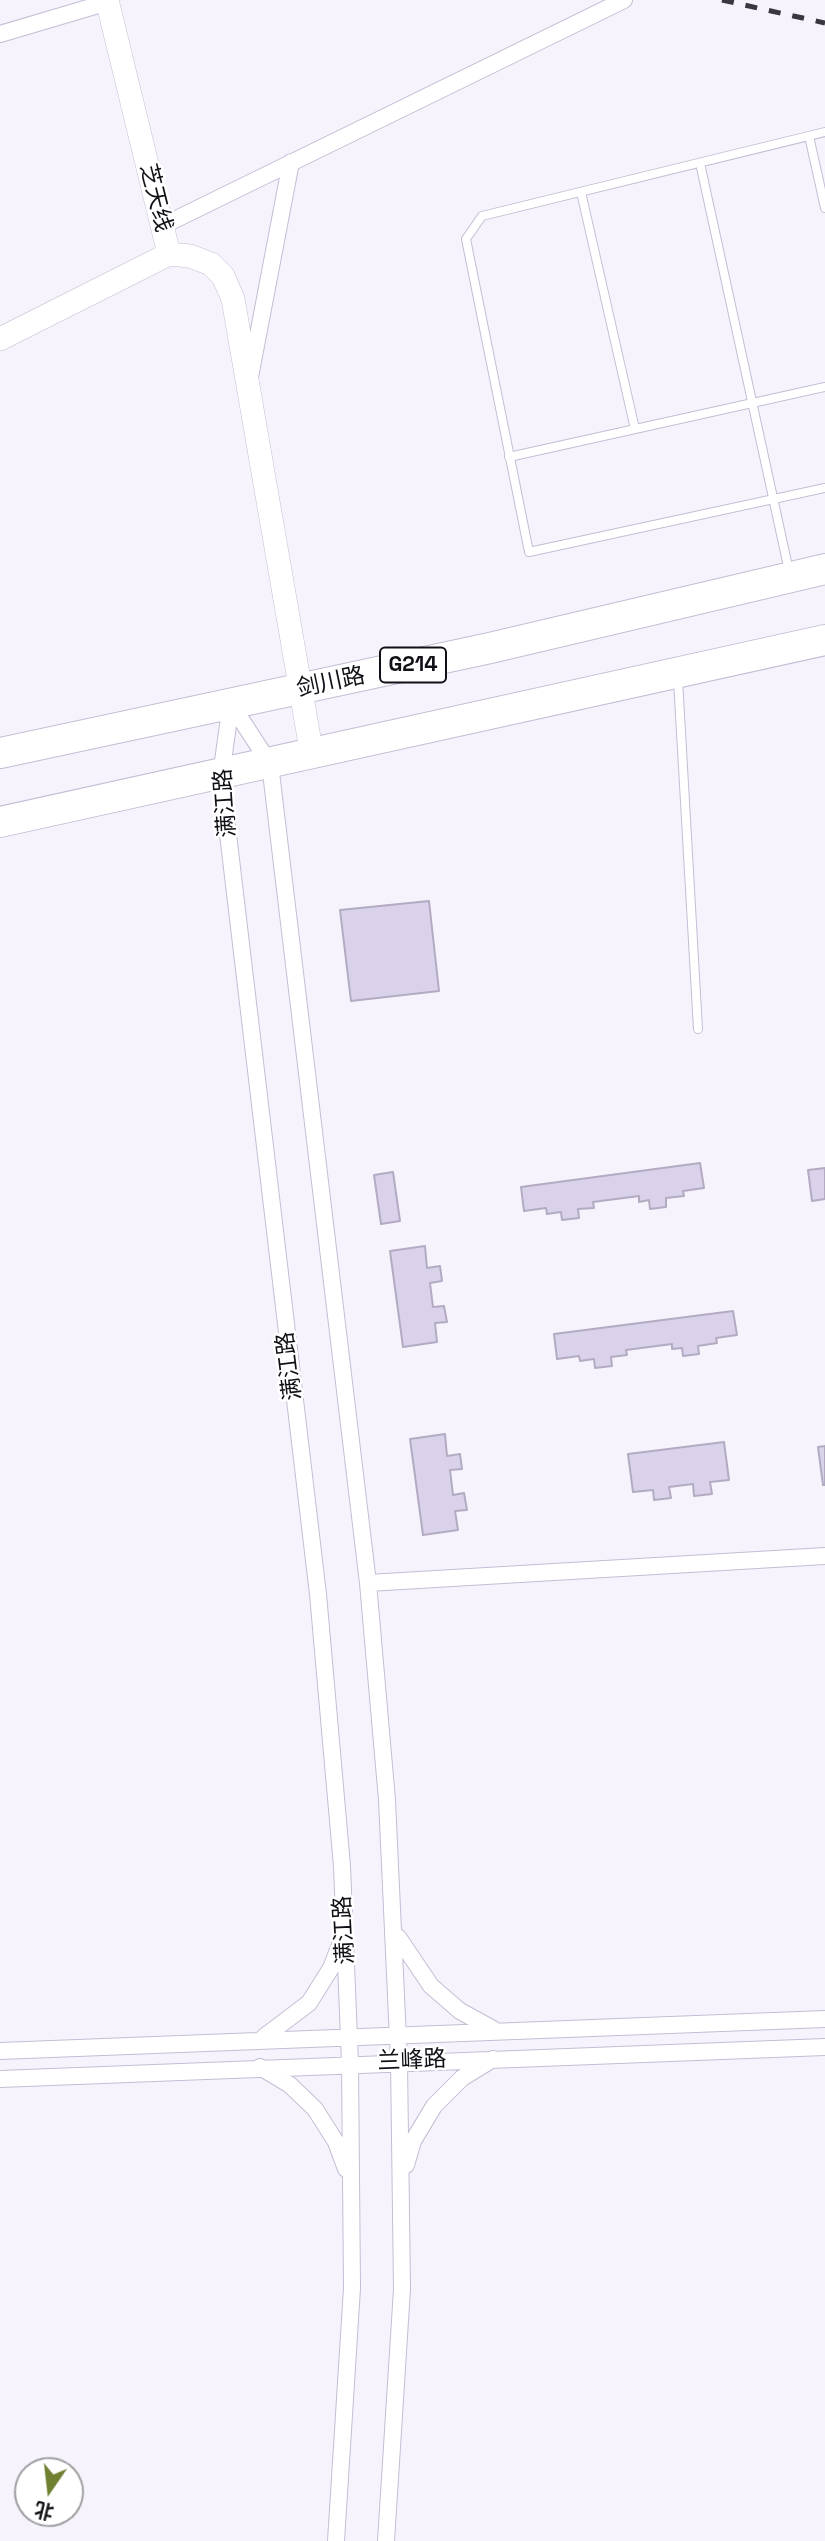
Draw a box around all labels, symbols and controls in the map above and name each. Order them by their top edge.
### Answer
street label: 芝天线 [133,161,177,235]
road number: G214 [380,648,446,682]
street label: 剑川路 [294,662,368,704]
street label: 满江路 [210,768,242,838]
street label: 满江路 [272,1330,308,1402]
street label: 满江路 [329,1895,361,1965]
street label: 兰峰路 [377,2046,447,2076]
north arrow [14,2457,84,2527]
text: 北 [32,2496,57,2525]

